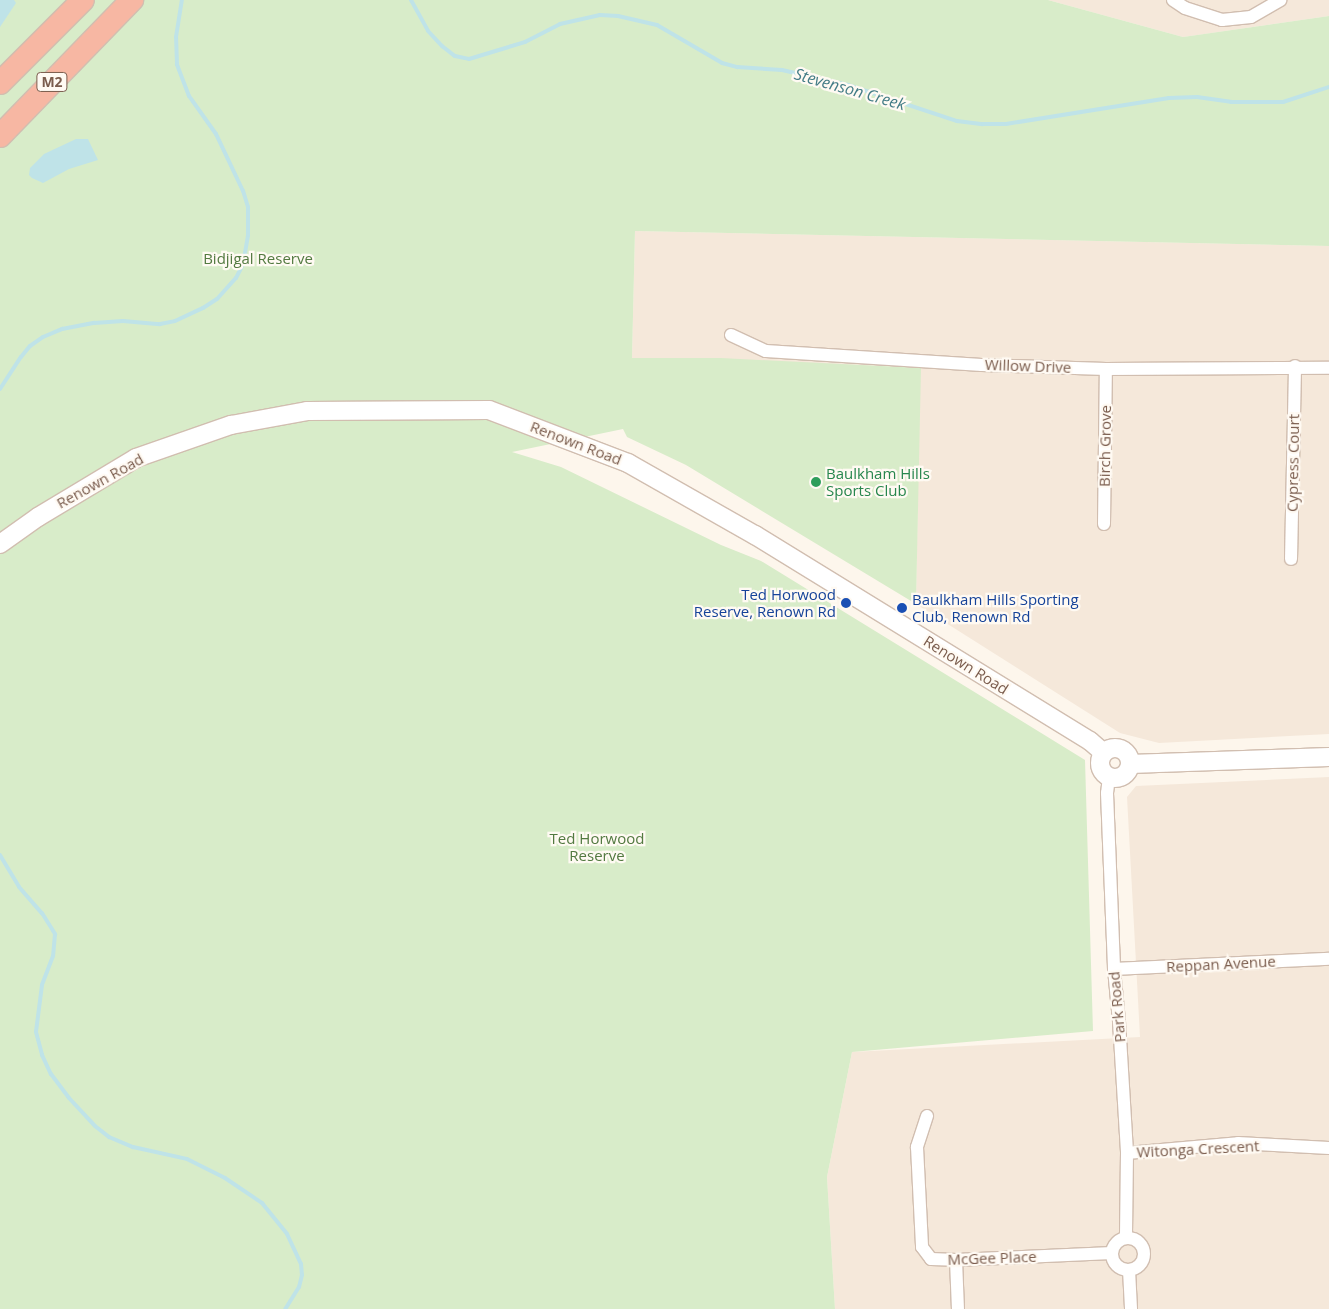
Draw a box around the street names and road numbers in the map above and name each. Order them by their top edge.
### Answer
road number: M2 [36,70,68,94]
street label: Willow Drive [984,355,1072,377]
street label: Birch Grove [1095,405,1115,487]
street label: Cypress Court [1283,414,1303,512]
street label: Renown Road [528,417,624,469]
street label: Renown Road [53,450,147,512]
street label: Renown Road [920,632,1012,698]
street label: Reppan Avenue [1166,952,1276,976]
street label: Park Road [1105,971,1129,1043]
street label: Witonga Crescent [1136,1137,1260,1161]
street label: McGee Place [947,1247,1037,1269]

